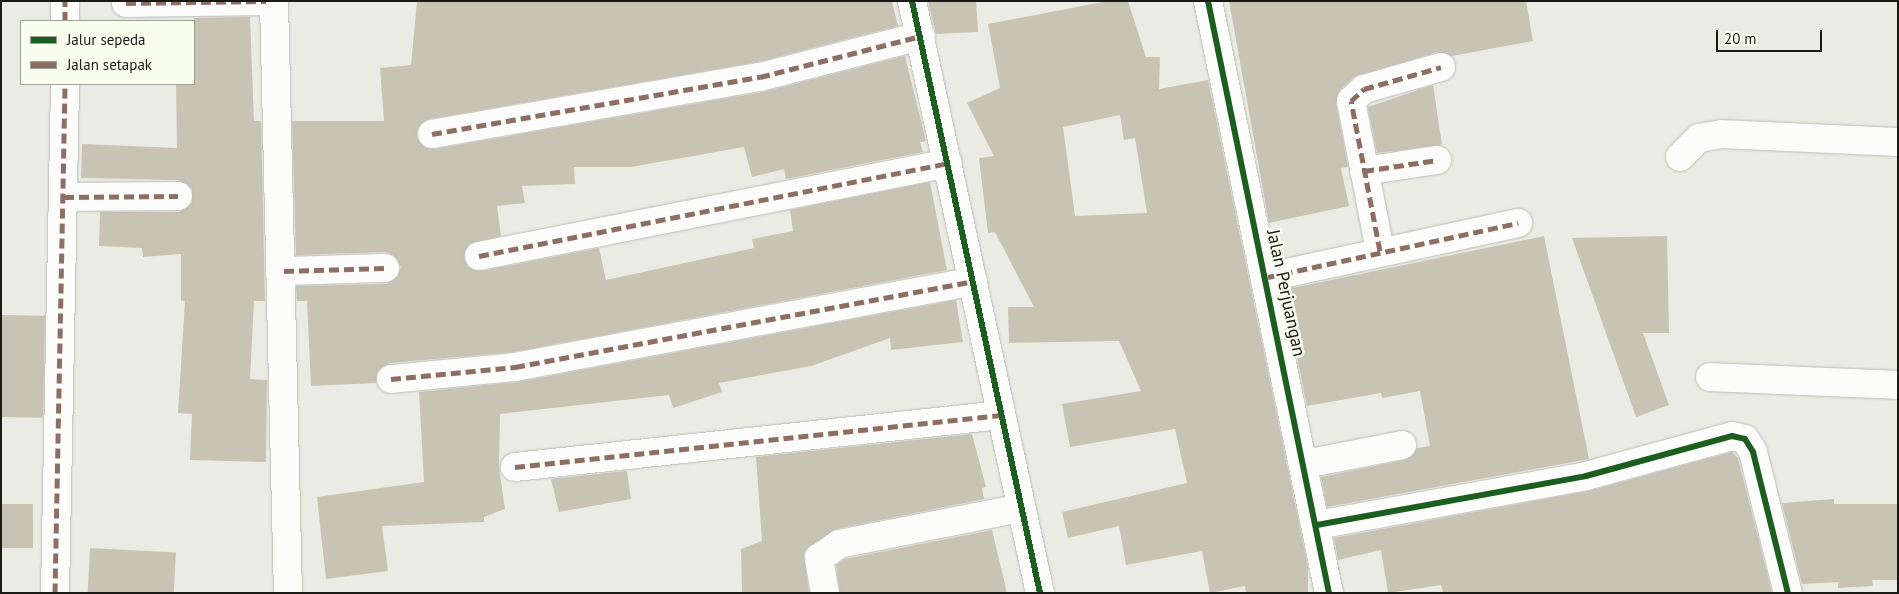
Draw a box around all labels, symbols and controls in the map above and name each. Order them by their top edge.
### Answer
legend [20,20,195,85]
scale bar [1719,20,1825,52]
text: 20 m [1724,29,1757,48]
text: Jalur sepeda [67,30,146,49]
text: Jalan setapak [67,55,152,74]
street label: Jalan Perjuangan [1262,227,1310,359]

